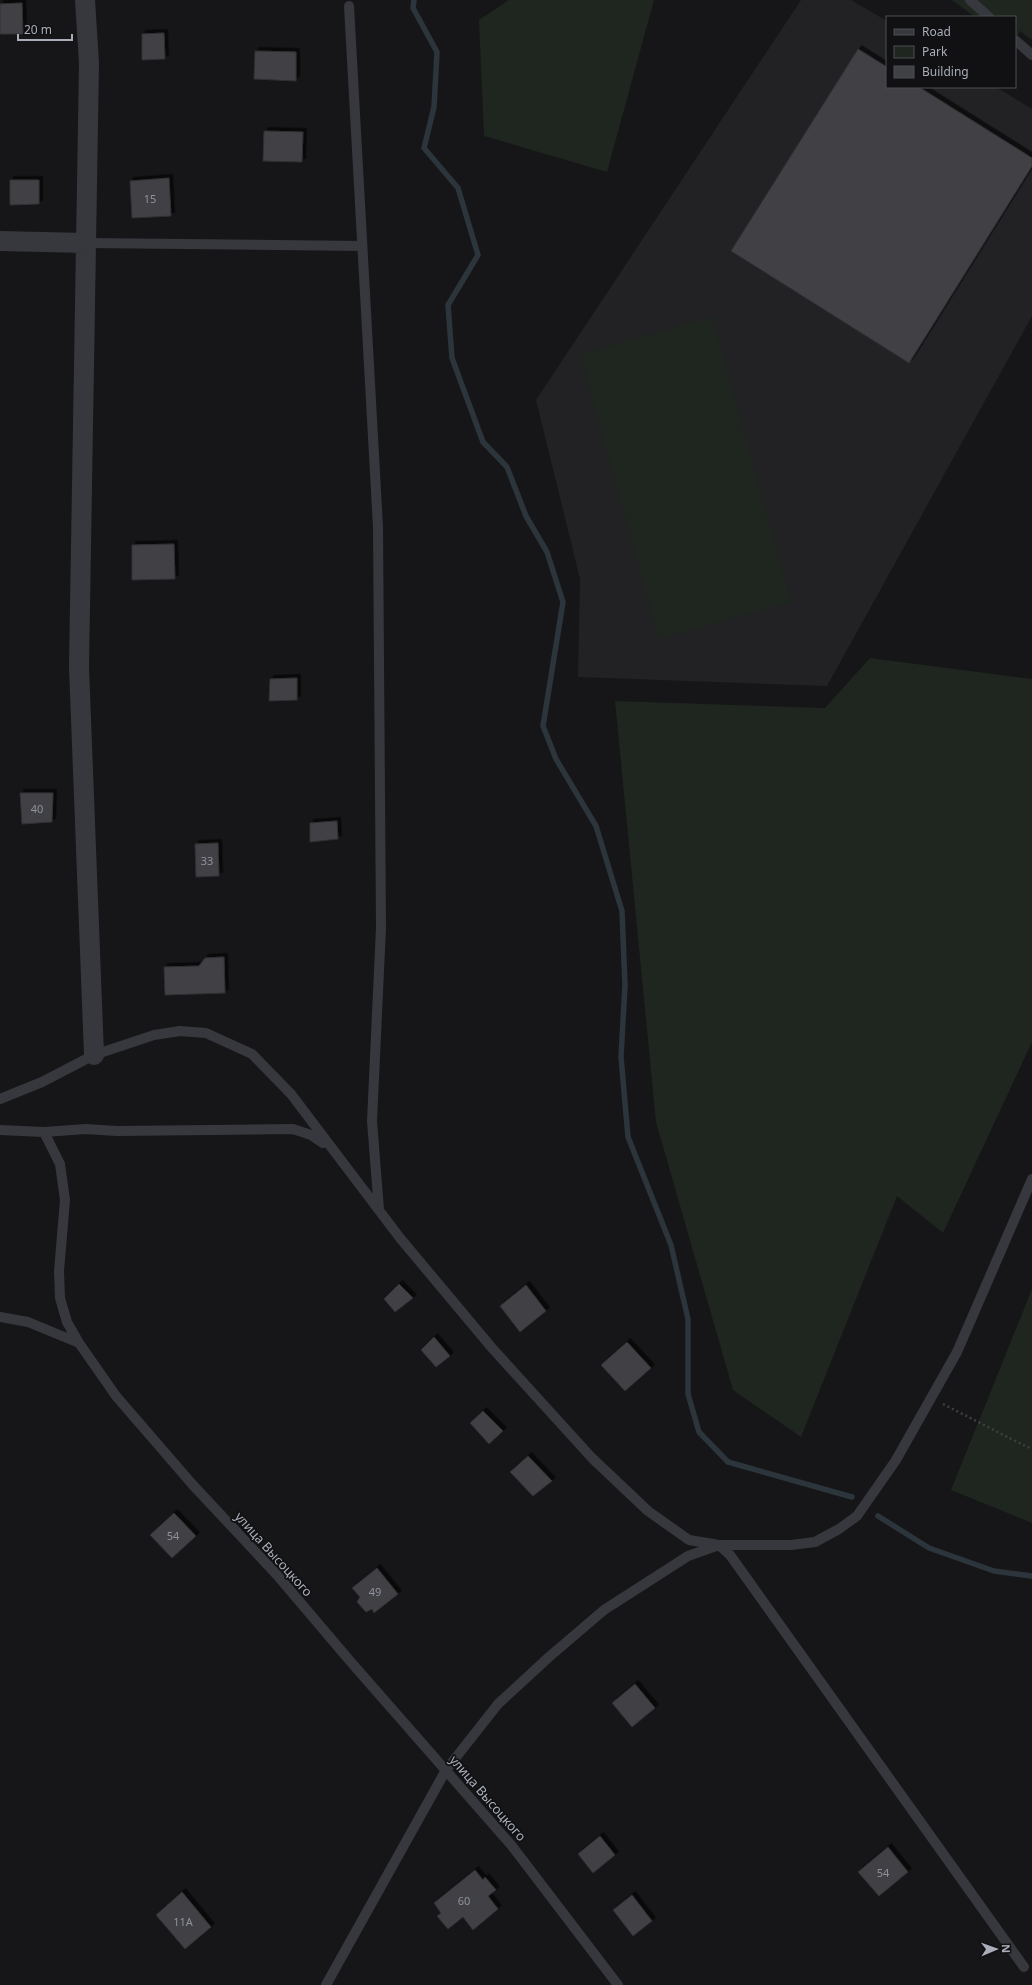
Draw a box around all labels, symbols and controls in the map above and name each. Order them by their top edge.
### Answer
scale bar [18,16,72,42]
legend [886,16,1016,88]
text: 20 m [24,21,52,38]
text: Road [922,23,951,40]
text: Park [922,43,948,60]
text: Building [922,63,969,80]
house number: 15 [144,191,156,206]
house number: 40 [31,801,43,816]
house number: 33 [201,853,213,868]
street label: улица Высоцкого [231,1508,317,1600]
house number: 54 [167,1528,180,1543]
house number: 49 [369,1584,381,1599]
street label: улица Высоцкого [446,1751,530,1845]
house number: 54 [877,1865,890,1880]
house number: 60 [458,1893,470,1908]
house number: 11А [173,1914,194,1929]
north arrow [976,1929,1016,1969]
text: N [999,1944,1014,1953]

